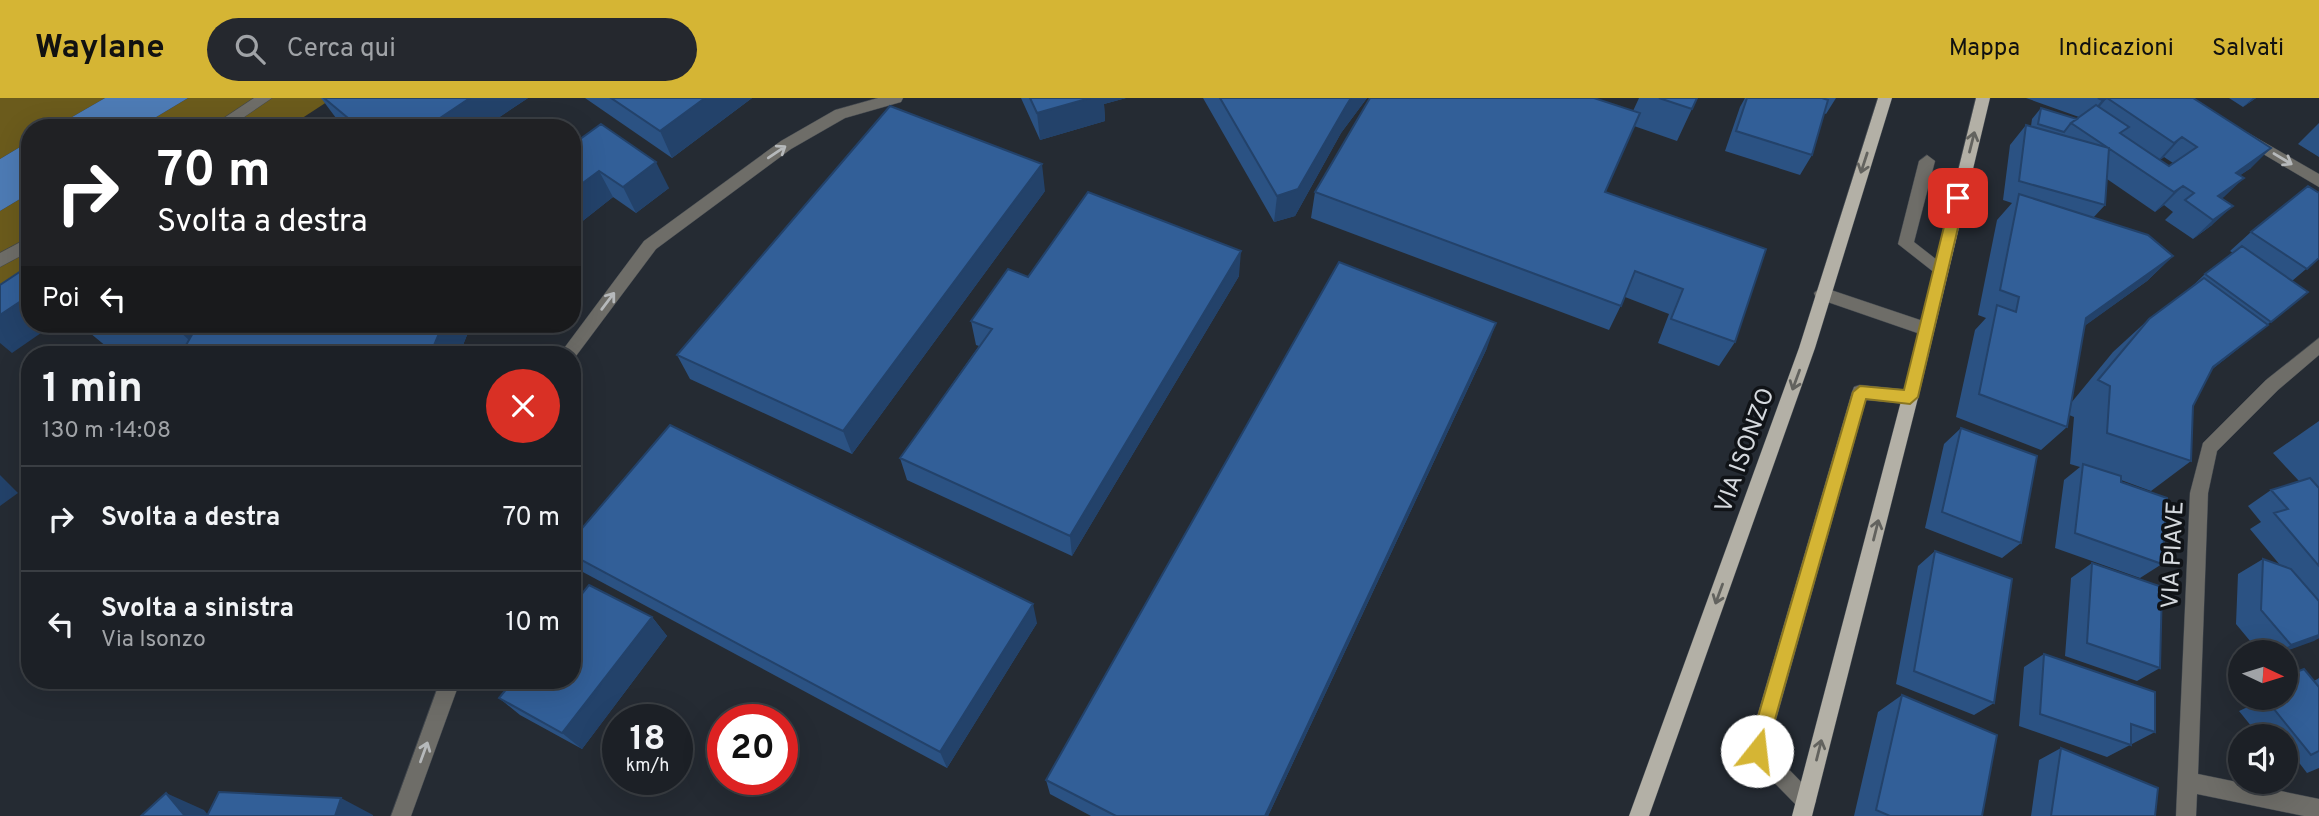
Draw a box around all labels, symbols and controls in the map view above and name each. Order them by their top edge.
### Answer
search box [207,18,697,81]
text: Waylane [35,28,165,70]
icon: search [231,30,269,68]
text: Cerca qui [287,33,396,66]
text: Mappa [1949,34,2020,64]
text: Indicazioni [2058,34,2174,64]
text: Salvati [2212,34,2284,64]
one-way arrow [1966,131,1979,154]
text: 70 m [157,142,271,204]
one-way arrow [767,145,787,159]
icon: right [42,147,133,238]
one-way arrow [1857,152,1870,174]
one-way arrow [2272,152,2292,166]
pin [1928,168,1988,228]
icon: arrive [1939,179,1977,217]
text: Svolta a destra [157,203,368,243]
icon: left [94,280,132,318]
text: Poi [42,283,80,316]
one-way arrow [601,292,616,311]
text: 1 min [42,364,143,417]
one-way arrow [1788,368,1801,390]
button: close [486,369,560,443]
street label: VIA ISONZO [1709,384,1782,517]
text: 130 m · 14:08 [42,417,171,446]
icon: right [42,500,80,538]
street label: VIA PIAVE [2156,500,2192,610]
text: Svolta a destra [101,502,280,535]
text: 70 m [502,502,560,535]
one-way arrow [1870,519,1883,541]
one-way arrow [1712,582,1724,604]
text: Svolta a sinistra [101,593,294,626]
icon: left [42,605,80,643]
text: 10 m [505,607,560,640]
text: Via Isonzo [101,626,206,655]
north arrow [2228,640,2298,710]
map controls [2228,640,2298,794]
speed limit sign: 20 [707,704,798,795]
position arrow [1720,714,1794,788]
text: 18 [629,718,666,762]
button: sound [2228,724,2298,794]
one-way arrow [1813,739,1826,762]
one-way arrow [419,741,432,763]
text: km/h [626,755,669,778]

